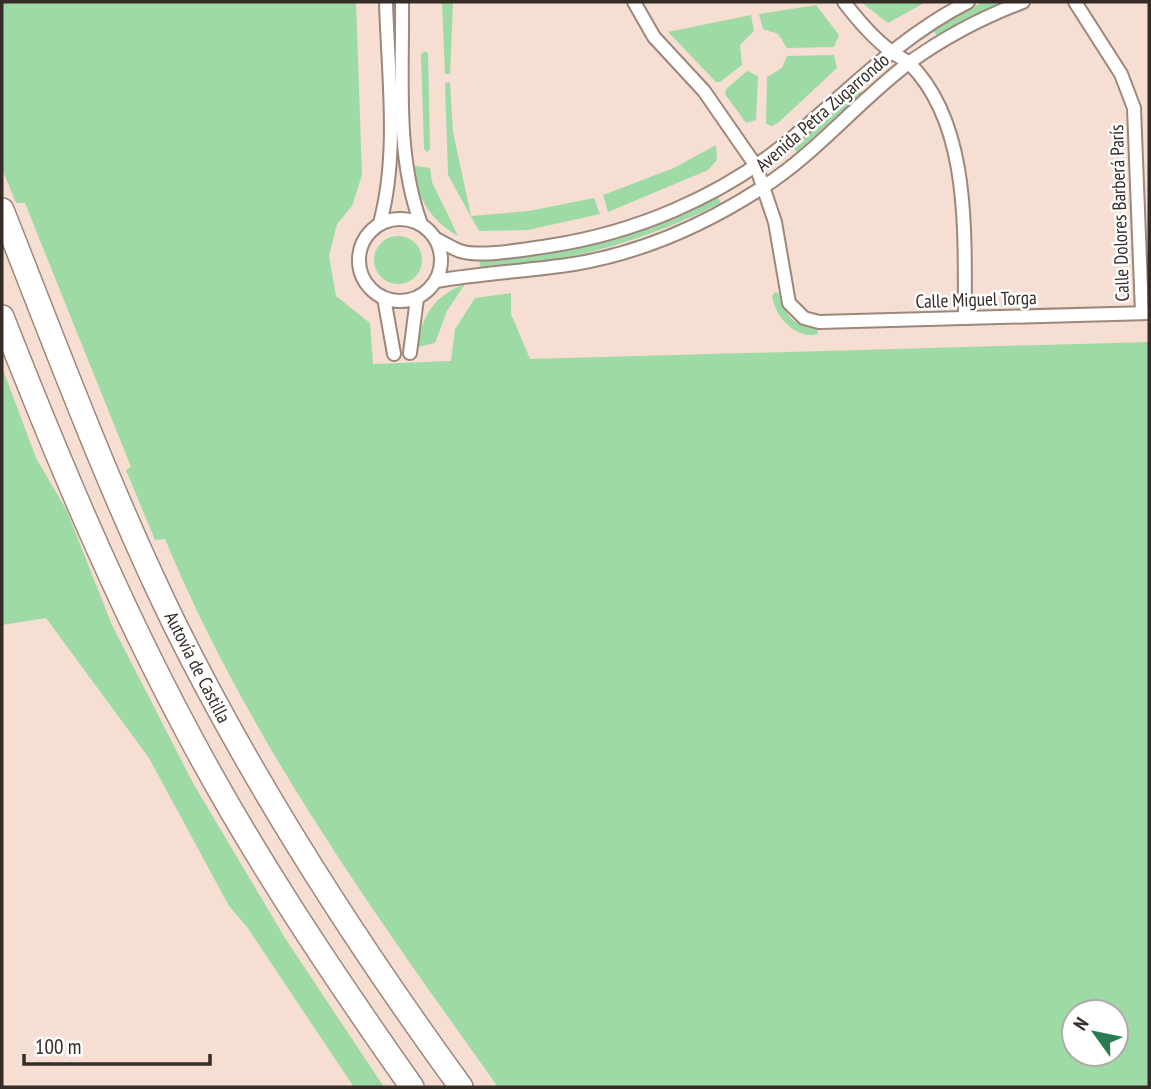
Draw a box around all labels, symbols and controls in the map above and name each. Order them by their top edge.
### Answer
street label: Avenida Petra Zugarrondo [750,47,894,177]
street label: Calle Dolores Barberá París [1104,124,1134,302]
street label: Calle Miguel Torga [915,285,1037,313]
street label: Autovía de Castilla [160,607,236,727]
north arrow [1060,998,1130,1068]
text: N [1068,1013,1094,1035]
scale bar [24,1023,210,1066]
text: 100 m [35,1033,81,1060]

